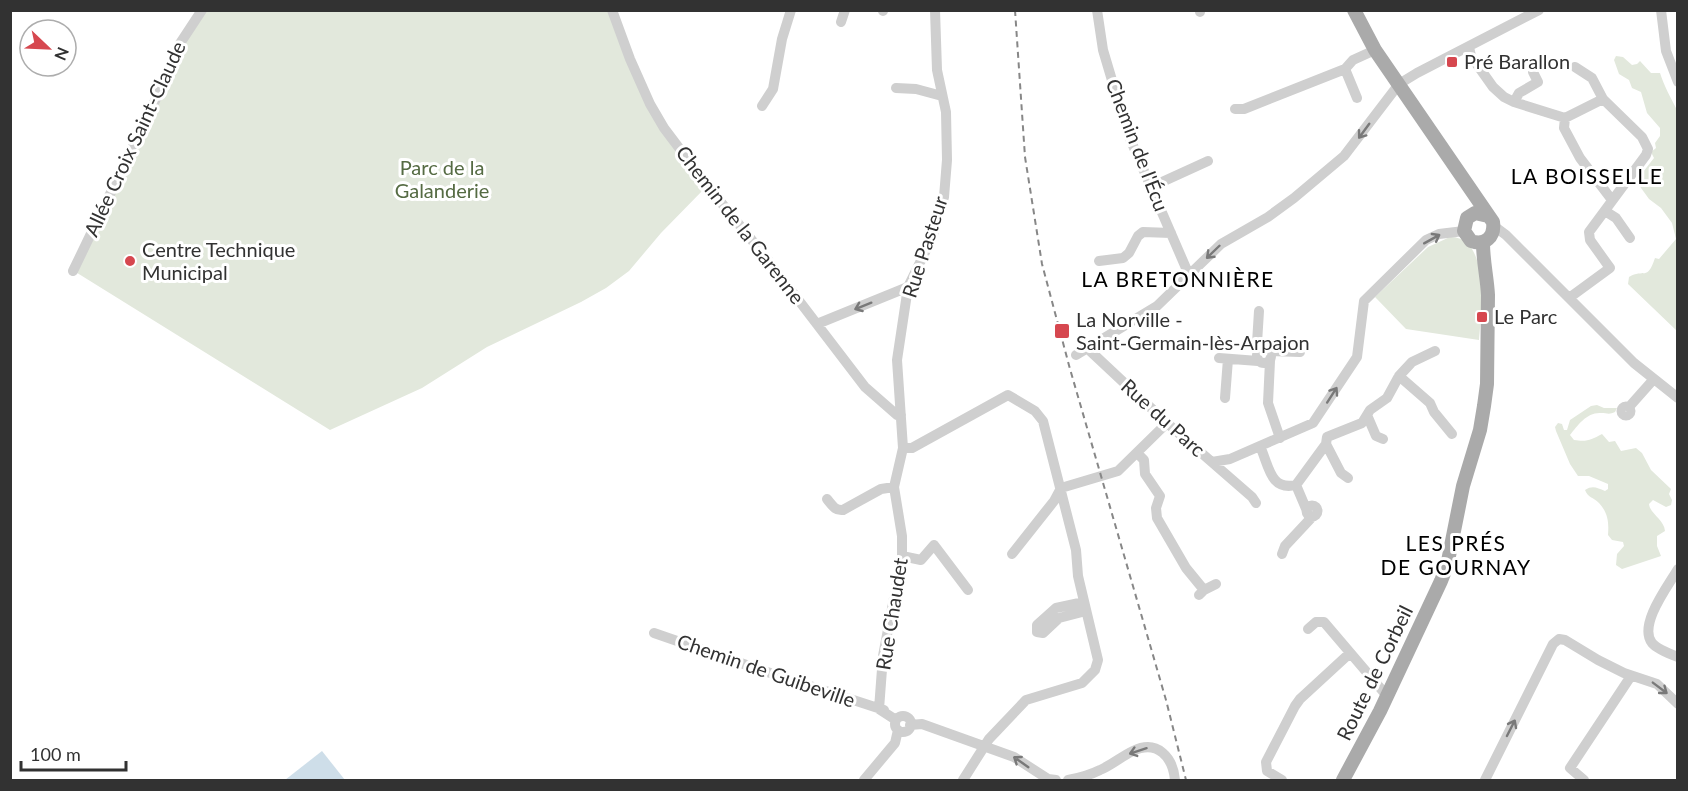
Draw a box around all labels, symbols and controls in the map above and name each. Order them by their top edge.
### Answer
north arrow [18,18,78,78]
street label: Allée Croix Saint-Claude [78,37,190,240]
text: N [51,45,73,63]
place label: Pré Barallon [1464,49,1570,73]
marker: Pré Barallon [1445,55,1459,69]
street label: Chemin de l'Écu [1102,75,1174,214]
one-way arrow [1358,123,1371,139]
street label: Chemin de la Garenne [672,141,810,308]
park label: Parc de la Galanderie [395,155,489,202]
district label: LA BOISSELLE [1511,163,1663,188]
street label: Rue Pasteur [896,192,952,301]
one-way arrow [1423,233,1440,245]
place label: Centre Technique Municipal [142,237,295,284]
one-way arrow [1206,245,1221,259]
marker: Centre Technique Municipal [123,254,137,268]
district label: LA BRETONNIÈRE [1081,266,1275,291]
one-way arrow [854,301,873,312]
place label: Le Parc [1494,304,1558,328]
place label: La Norville - Saint-Germain-lès-Arpajon [1076,307,1310,354]
marker: Le Parc [1475,310,1489,324]
marker: La Norville - Saint-Germain-lès-Arpajon [1053,322,1071,340]
street label: Rue du Parc [1117,373,1211,461]
one-way arrow [1325,387,1338,404]
district label: LES PRÉS DE GOURNAY [1380,530,1532,579]
street label: Rue Chaudet [870,556,912,672]
street label: Route de Corbeil [1331,601,1417,744]
street label: Chemin de Guibeville [674,628,858,712]
one-way arrow [1652,681,1668,694]
one-way arrow [1505,720,1517,738]
scale bar [21,734,126,772]
text: 100 m [30,743,81,765]
one-way arrow [1129,746,1148,757]
one-way arrow [1013,756,1029,768]

